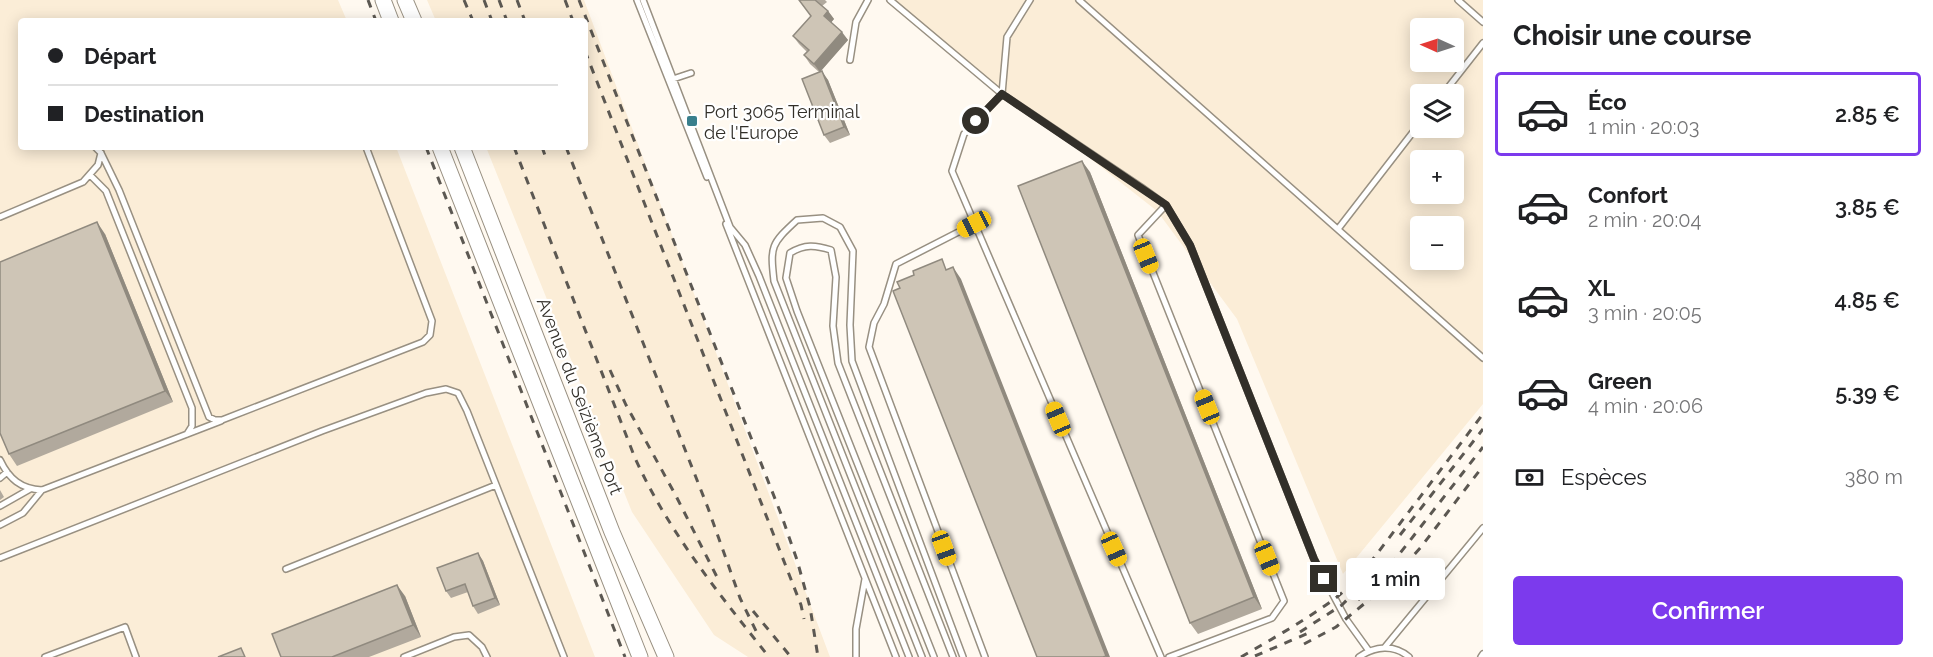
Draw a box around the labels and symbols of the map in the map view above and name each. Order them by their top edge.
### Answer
north arrow [1410,18,1464,72]
place label: Port 3065 Terminal de l'Europe [704,101,860,143]
route start [962,107,989,134]
marker: Port 3065 Terminal de l'Europe [685,114,699,128]
car [954,208,994,240]
car [1131,236,1161,276]
street label: Avenue du Seizième Port [533,295,627,497]
car [1192,387,1222,427]
car [1043,399,1073,439]
car [929,528,959,568]
car [1098,529,1130,569]
car [1252,538,1282,578]
callout: 1 min [1345,558,1444,600]
route end [1310,565,1337,592]

